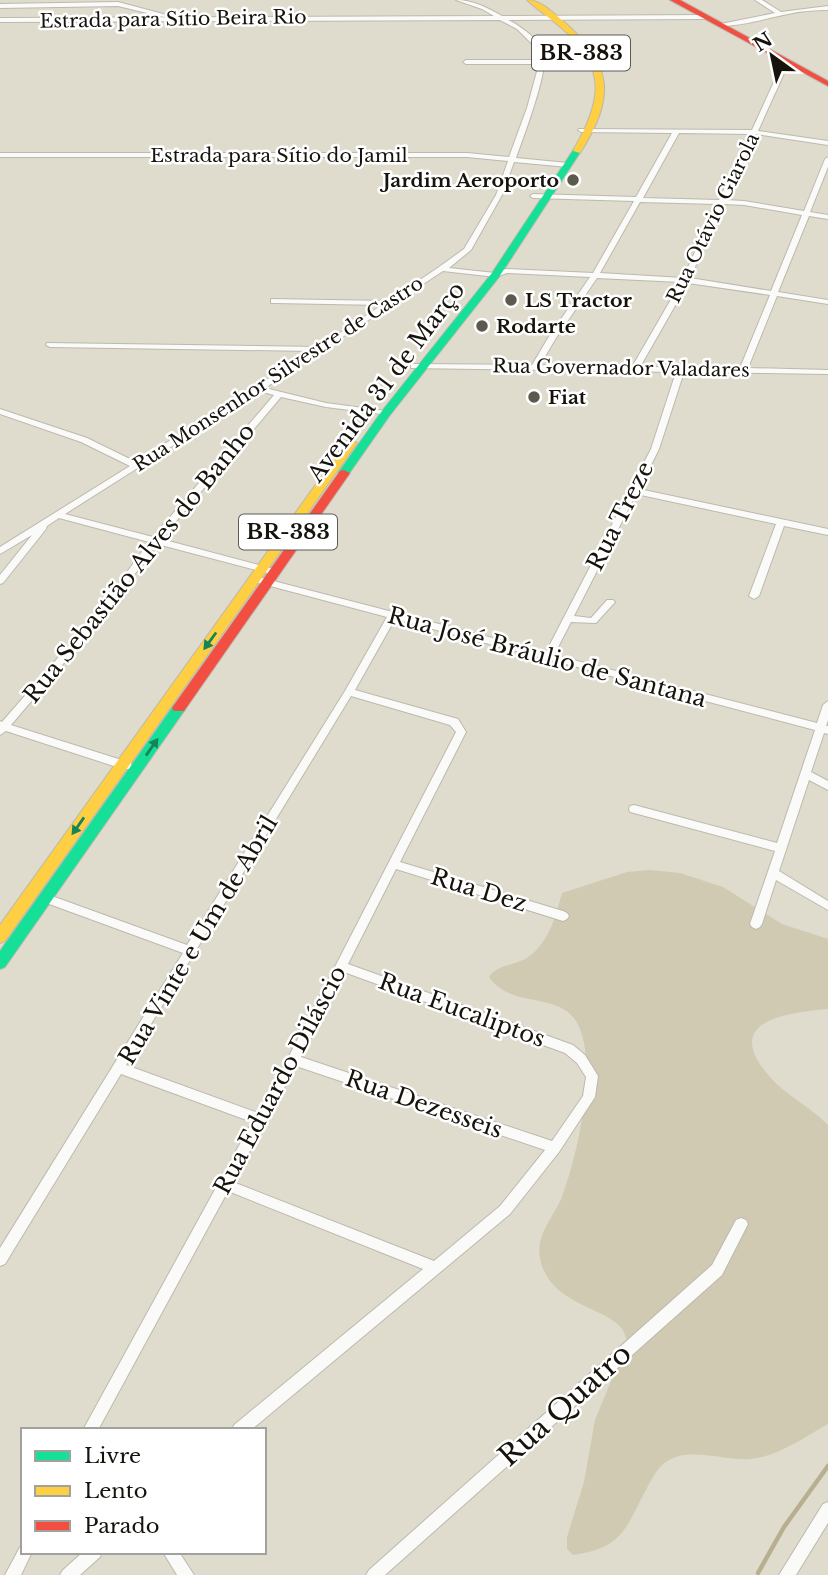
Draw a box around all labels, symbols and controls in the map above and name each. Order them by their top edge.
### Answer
street label: Estrada para Sítio Beira Rio [39,5,307,33]
north arrow [737,21,807,91]
text: N [749,28,777,57]
road number: BR-383 [532,36,630,70]
street label: Rua Otávio Giarola [662,129,764,307]
street label: Estrada para Sítio do Jamil [150,144,408,167]
place label: Jardim Aeroporto [379,169,559,192]
marker: Jardim Aeroporto [565,172,581,188]
street label: Rua Monsenhor Silvestre de Castro [129,271,427,477]
street label: Avenida 31 de Março [301,276,471,489]
place label: LS Tractor [525,289,632,312]
marker: LS Tractor [503,292,519,308]
place label: Rodarte [496,315,576,338]
marker: Rodarte [474,318,490,334]
street label: Rua Governador Valadares [492,354,750,382]
place label: Fiat [548,386,587,409]
marker: Fiat [526,389,542,405]
street label: Rua Sebastião Alves do Banho [17,417,261,709]
street label: Rua Treze [581,457,659,575]
road number: BR-383 [239,514,337,550]
street label: Rua José Bráulio de Santana [385,601,710,713]
one-way arrow [204,632,218,650]
one-way arrow [145,738,159,756]
street label: Rua Vinte e Um de Abril [113,811,283,1069]
one-way arrow [71,817,85,835]
street label: Rua Dez [428,862,530,918]
street label: Rua Eduardo Diláscio [208,961,352,1199]
street label: Rua Eucaliptos [375,967,549,1053]
street label: Rua Dezesseis [342,1064,506,1144]
street label: Rua Quatro [491,1336,639,1474]
legend [21,1428,266,1554]
text: Livre [84,1443,141,1469]
text: Lento [84,1478,147,1504]
text: Parado [84,1513,159,1539]

